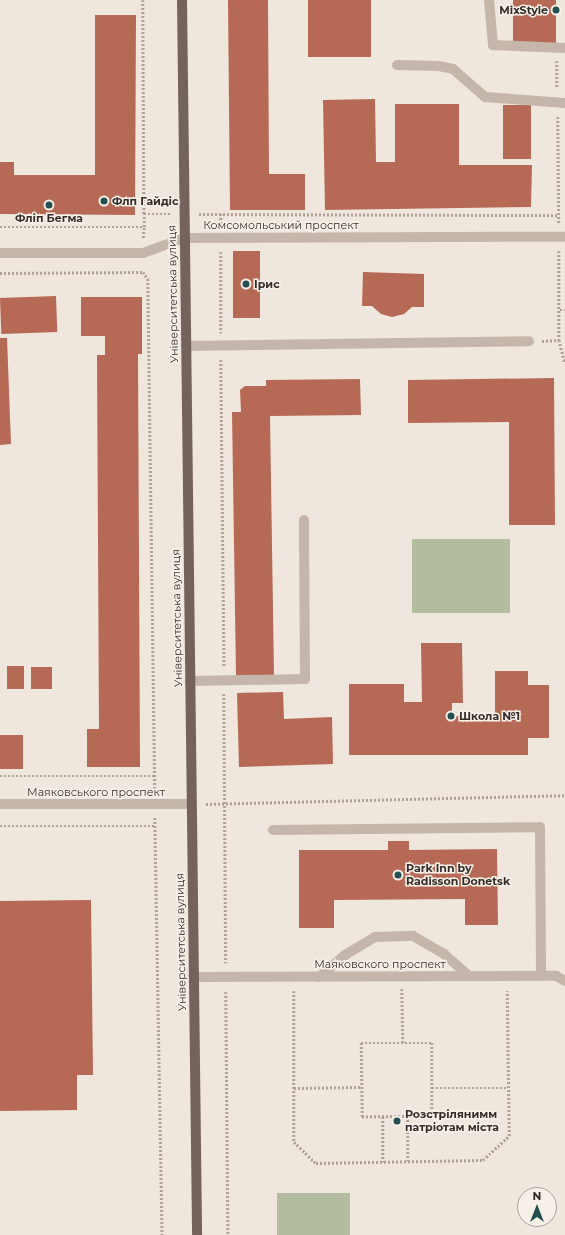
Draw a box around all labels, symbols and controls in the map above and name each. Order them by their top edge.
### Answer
place label: MixStyle [499,3,548,17]
marker: MixStyle [551,5,561,15]
place label: Флп Гайдіс [112,194,178,208]
marker: Флп Гайдіс [99,196,109,206]
marker: Фліп Бегма [44,200,54,210]
place label: Фліп Бегма [15,211,83,225]
street label: Комсомольський проспект [203,218,359,232]
street label: Університетська вулиця [165,225,181,363]
place label: Ірис [254,277,280,291]
marker: Ірис [241,279,251,289]
street label: Університетська вулиця [169,549,185,687]
place label: Школа №1 [459,709,520,723]
marker: Школа №1 [446,711,456,721]
street label: Маяковського проспект [27,785,165,799]
place label: Park Inn by Radisson Donetsk [406,862,510,888]
marker: Park Inn by Radisson Donetsk [393,870,403,880]
street label: Університетська вулиця [173,873,189,1011]
street label: Маяковского проспект [314,957,446,971]
place label: Розстрілянимм патріотам міста [405,1108,499,1134]
marker: Розстрілянимм патріотам міста [392,1116,402,1126]
north arrow [517,1187,557,1227]
text: N [533,1189,541,1203]

